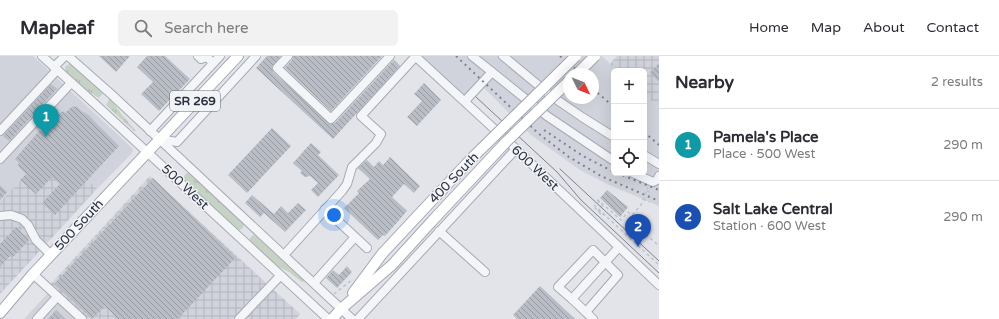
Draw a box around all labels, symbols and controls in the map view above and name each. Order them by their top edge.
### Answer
search box [118,10,398,46]
text: Mapleaf [20,17,94,39]
icon: search [132,17,154,39]
text: Search here [164,19,249,37]
text: Home [749,19,789,36]
text: Map [811,19,841,36]
text: About [863,19,905,36]
text: Contact [927,19,979,36]
north arrow [563,68,599,104]
map controls [611,68,647,176]
button: + [611,68,647,104]
text: Nearby [675,72,734,93]
text: 2 results [931,74,983,90]
road number: SR 269 [170,91,220,111]
pin: 1 [33,104,59,137]
button: − [611,104,647,140]
text: Pamela's Place [713,128,819,146]
text: 1 [684,137,692,153]
text: 290 m [943,137,983,153]
button: locate [611,140,647,176]
street label: 600 West [508,142,562,194]
text: Place · 500 West [713,146,816,162]
street label: 400 South [426,149,482,207]
street label: 500 West [158,161,212,213]
street label: 500 South [51,196,107,254]
text: Salt Lake Central [713,200,833,218]
your location [324,205,344,225]
text: 2 [684,209,692,225]
text: 290 m [943,209,983,225]
pin: 2 [625,214,651,247]
text: Station · 600 West [713,218,826,234]

